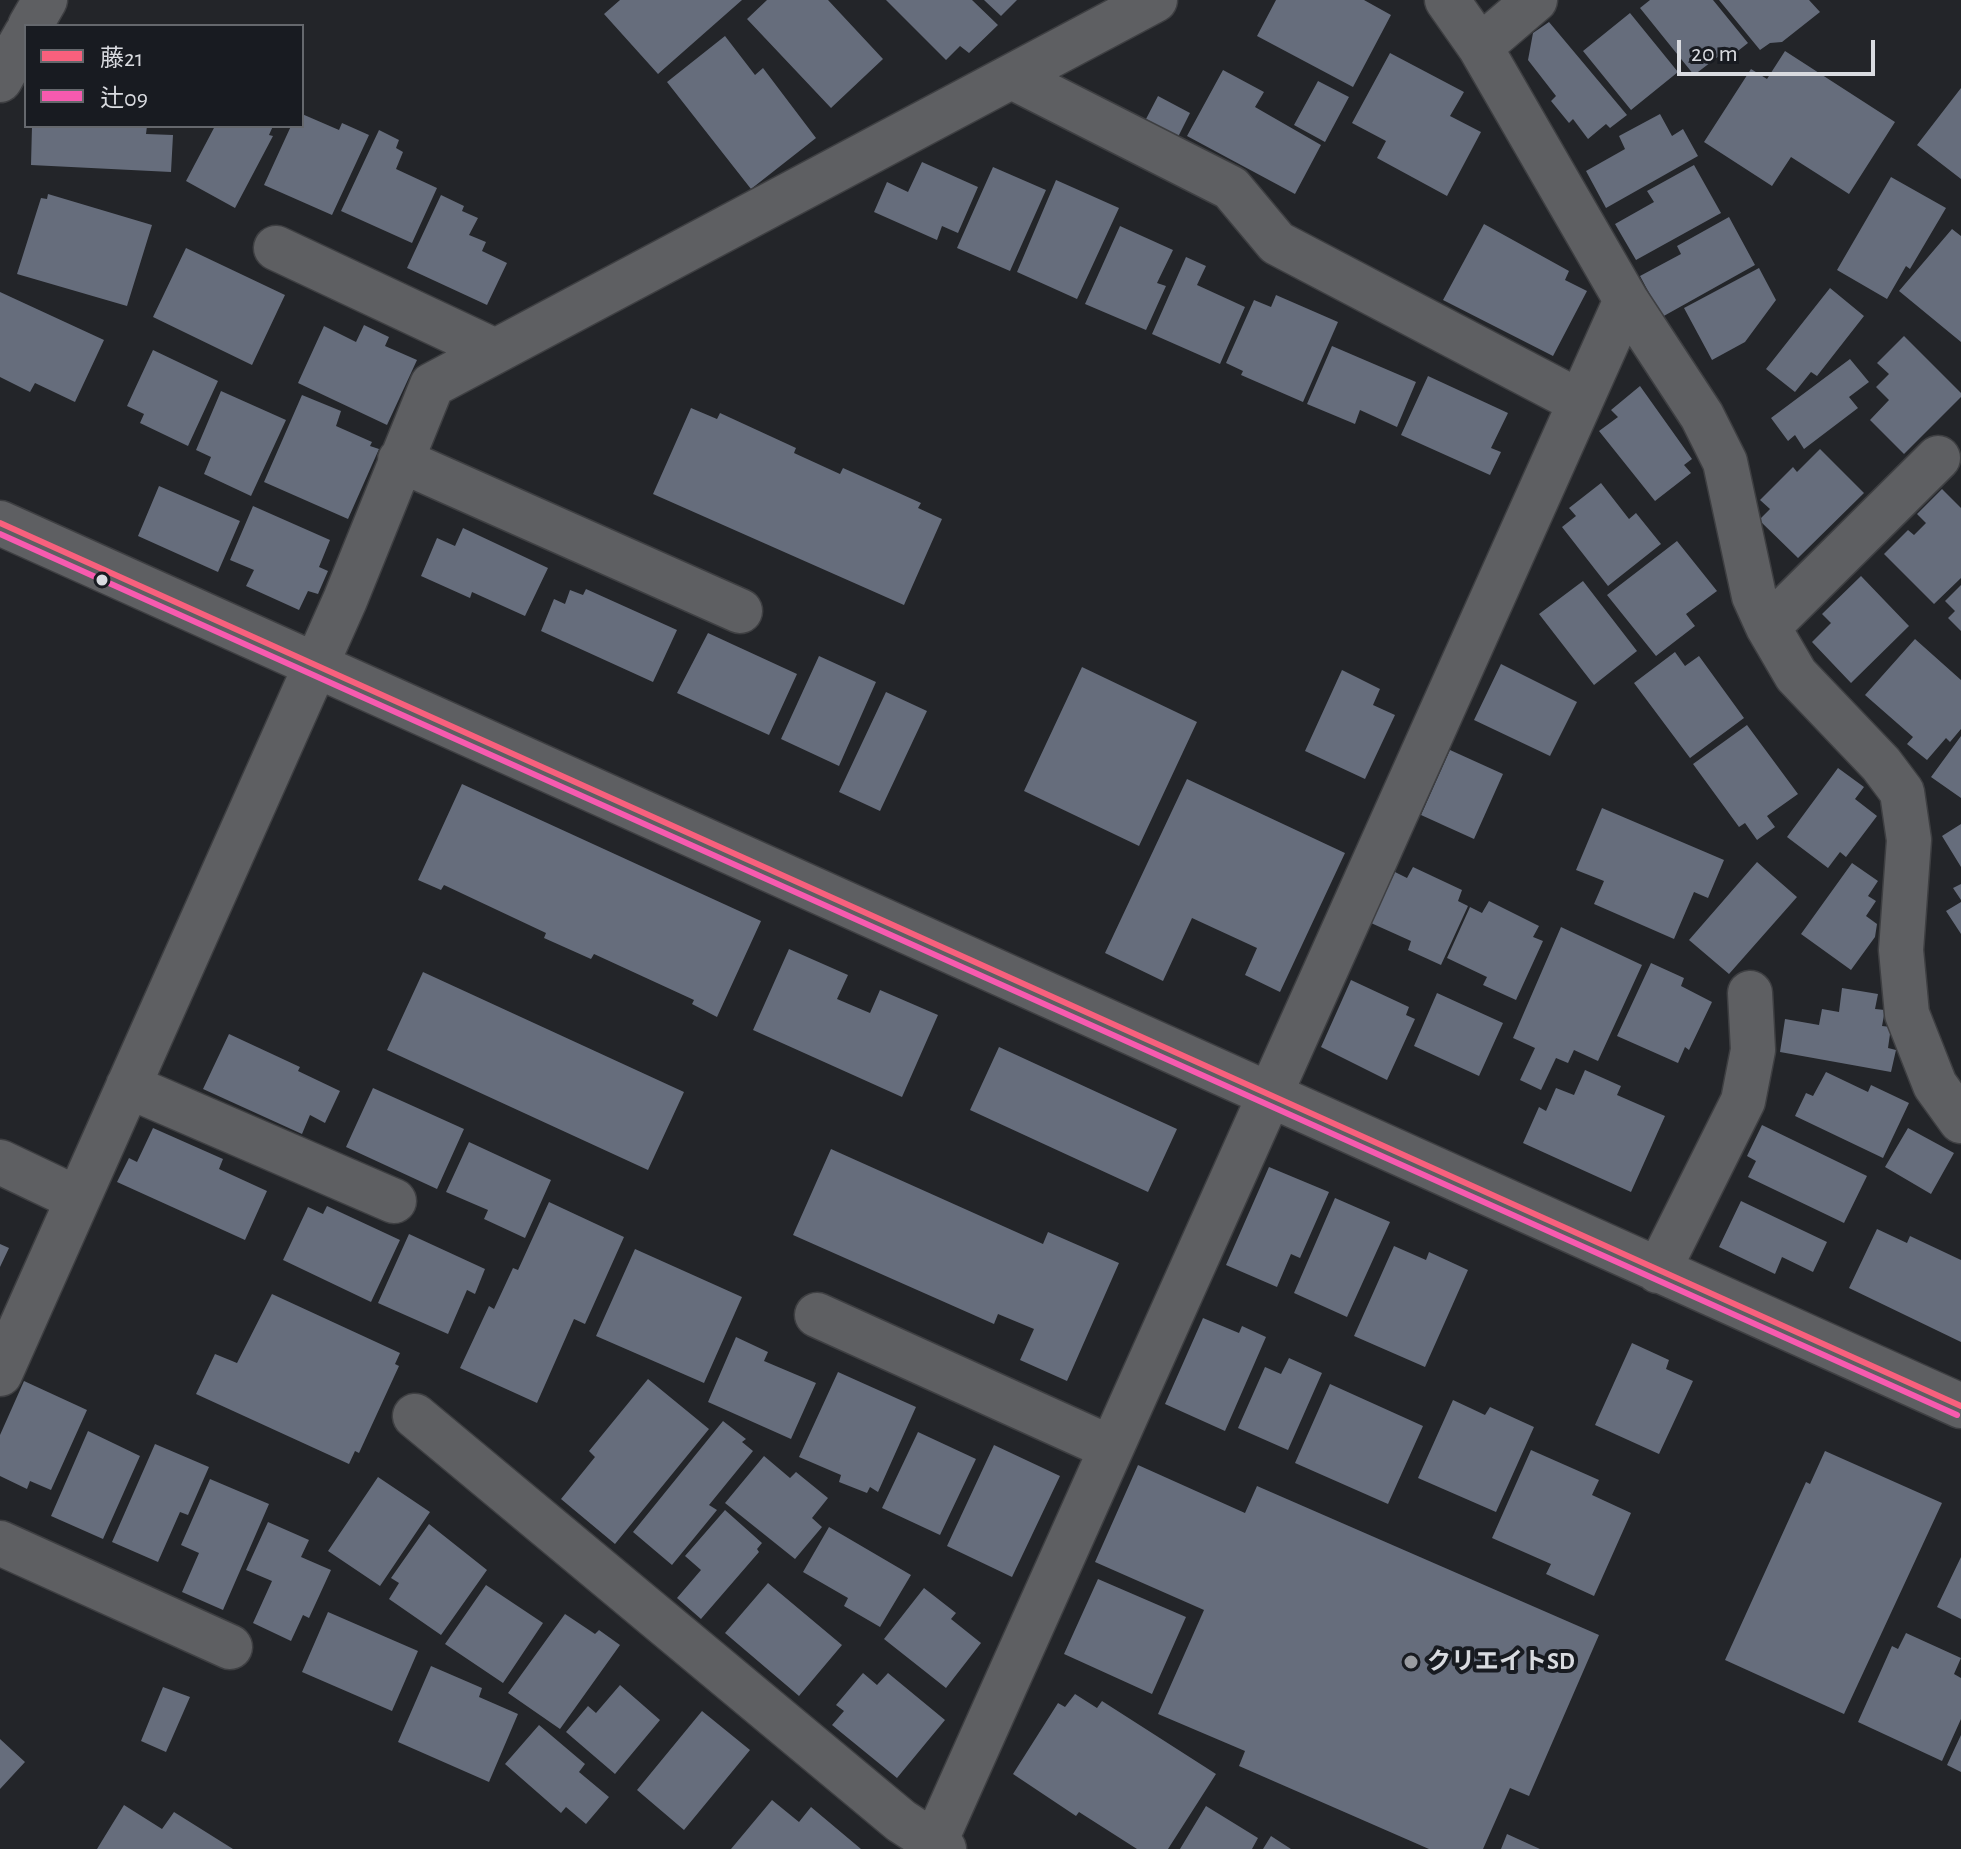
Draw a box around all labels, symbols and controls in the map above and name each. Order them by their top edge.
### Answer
legend [24,24,304,128]
scale bar [1681,24,1879,74]
text: 20 m [1691,42,1738,66]
text: 藤21 [100,47,143,71]
text: 辻09 [100,87,148,111]
unlabelled marker [94,572,110,588]
place label: クリエイトSD [1427,1648,1575,1676]
marker: クリエイトSD [1402,1653,1420,1671]

